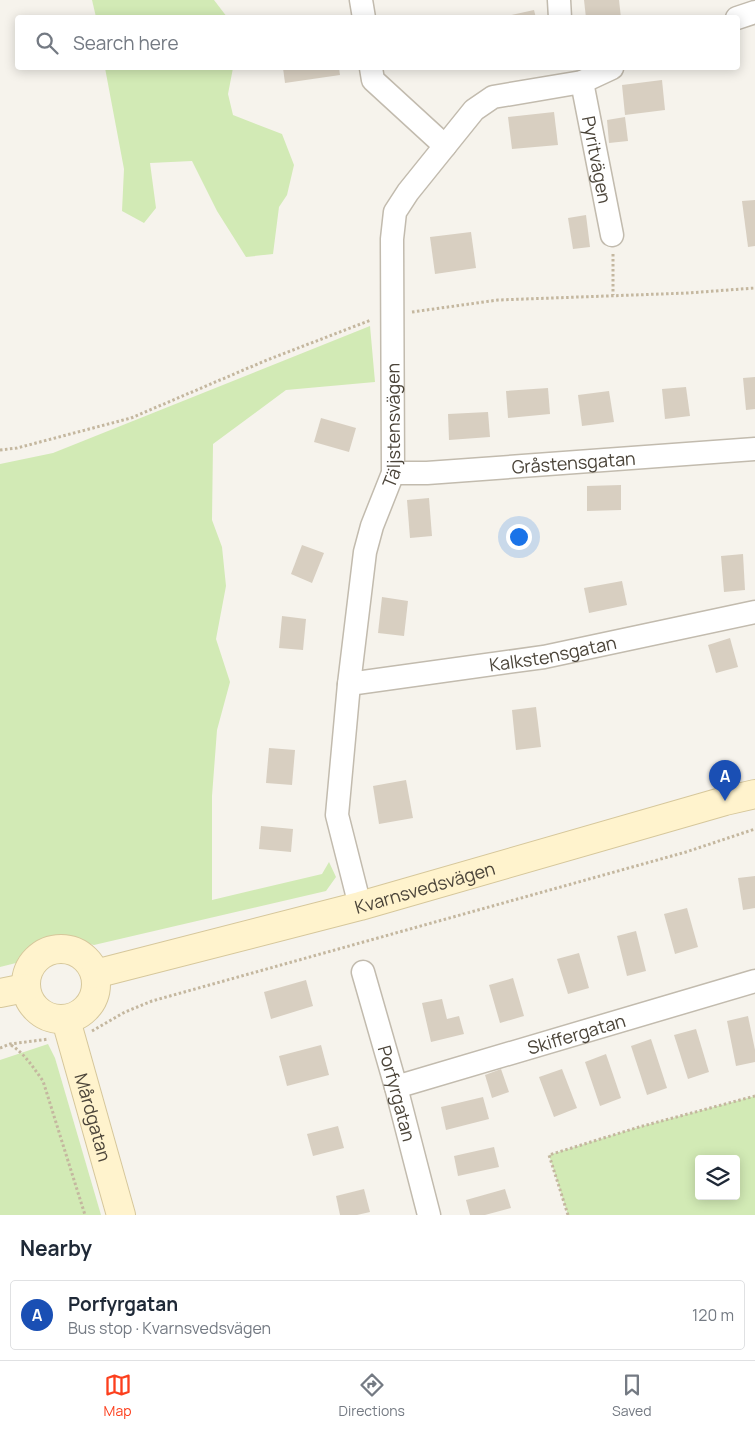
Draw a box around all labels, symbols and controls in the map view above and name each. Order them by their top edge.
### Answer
search box [15,15,740,70]
icon: search [33,29,61,57]
text: Search here [73,30,179,56]
street label: Pyritvägen [577,114,617,205]
street label: Täljstensvägen [376,363,406,491]
street label: Gråstensgatan [511,446,636,479]
your location [506,524,532,550]
street label: Kalkstensgatan [488,630,619,676]
pin: A [709,760,741,801]
street label: Kvarnsvedsvägen [352,856,498,919]
street label: Skiffergatan [524,1008,628,1060]
street label: Porfyrgatan [373,1042,422,1144]
street label: Mårdgatan [70,1070,117,1164]
map controls [695,1155,740,1200]
button: layers [695,1155,740,1200]
text: Nearby [20,1234,92,1262]
text: Porfyrgatan [68,1291,178,1317]
text: A [32,1304,42,1326]
text: 120 m [692,1304,734,1326]
text: Bus stop · Kvarnsvedsvägen [68,1317,271,1339]
tab: Map [104,1371,132,1420]
tab: Directions [339,1371,405,1420]
tab: Saved [612,1371,651,1420]

